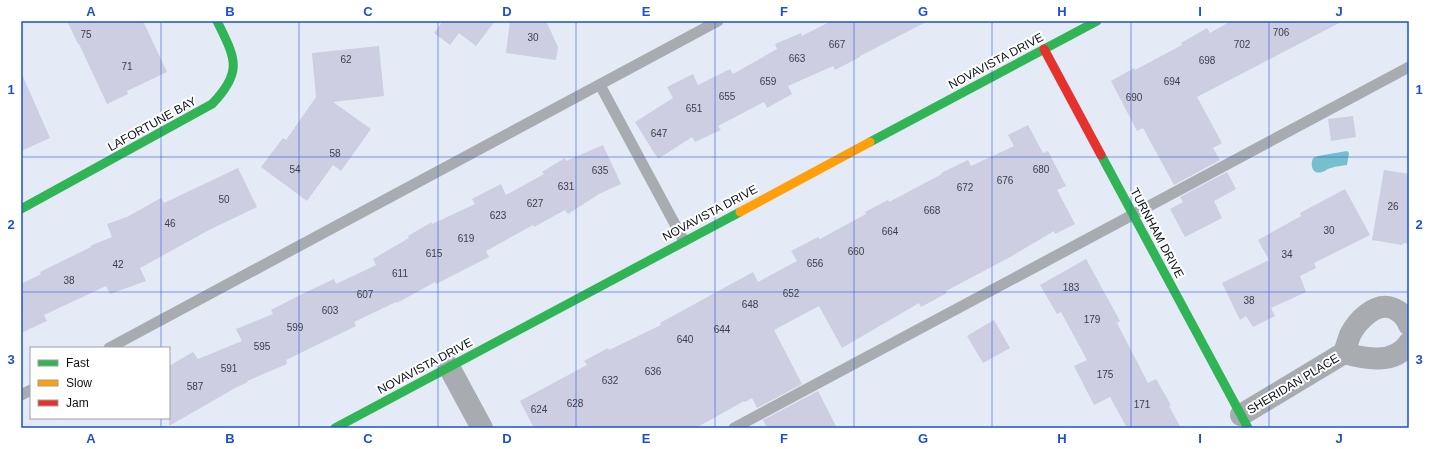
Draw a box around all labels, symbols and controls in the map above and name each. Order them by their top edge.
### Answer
text: A [86,4,96,19]
text: B [225,4,235,19]
text: C [363,4,373,19]
text: D [502,4,512,19]
text: E [642,4,651,19]
text: F [780,4,788,19]
text: G [918,4,928,19]
text: H [1057,4,1067,19]
text: I [1198,4,1202,19]
text: J [1335,4,1343,19]
house number: 706 [1273,27,1290,38]
house number: 75 [80,29,92,40]
street label: NOVAVISTA DRIVE [946,30,1046,92]
house number: 30 [527,32,539,43]
house number: 667 [829,39,846,50]
house number: 702 [1234,39,1251,50]
house number: 663 [789,53,806,64]
house number: 62 [340,54,352,65]
house number: 698 [1199,55,1216,66]
house number: 71 [121,61,133,72]
house number: 659 [760,76,777,87]
house number: 694 [1164,76,1181,87]
text: 1 [7,82,15,97]
text: 1 [1415,82,1423,97]
house number: 655 [719,91,736,102]
house number: 690 [1126,92,1143,103]
street label: LAFORTUNE BAY [105,94,199,154]
house number: 651 [686,103,703,114]
house number: 647 [651,128,668,139]
house number: 58 [329,148,341,159]
house number: 54 [289,164,301,175]
house number: 680 [1033,164,1050,175]
house number: 635 [592,165,609,176]
house number: 676 [997,175,1014,186]
house number: 631 [558,181,575,192]
street label: NOVAVISTA DRIVE [660,182,760,244]
house number: 672 [957,182,974,193]
street label: TURNHAM DRIVE [1127,186,1187,280]
house number: 50 [218,194,230,205]
house number: 627 [527,198,544,209]
house number: 26 [1387,201,1399,212]
house number: 668 [924,205,941,216]
house number: 623 [490,210,507,221]
text: 2 [7,217,15,232]
text: 2 [1415,217,1423,232]
house number: 46 [164,218,176,229]
house number: 30 [1323,225,1335,236]
house number: 664 [882,226,899,237]
house number: 619 [458,233,475,244]
house number: 660 [848,246,865,257]
house number: 615 [426,248,443,259]
house number: 34 [1281,249,1293,260]
house number: 656 [807,258,824,269]
house number: 42 [112,259,124,270]
house number: 611 [392,268,408,279]
house number: 38 [63,275,75,286]
house number: 183 [1063,282,1080,293]
house number: 652 [783,288,800,299]
house number: 607 [357,289,374,300]
house number: 38 [1243,295,1255,306]
house number: 648 [742,299,759,310]
house number: 603 [322,305,339,316]
house number: 179 [1084,314,1101,325]
house number: 599 [287,322,304,333]
house number: 644 [714,324,731,335]
house number: 640 [677,334,694,345]
street label: NOVAVISTA DRIVE [375,335,475,397]
house number: 595 [254,341,271,352]
legend [30,347,170,419]
street label: SHERIDAN PLACE [1245,351,1341,417]
text: 3 [7,352,15,367]
text: 3 [1415,352,1423,367]
text: Fast [66,356,90,370]
house number: 591 [221,363,238,374]
house number: 636 [645,366,662,377]
house number: 175 [1097,369,1114,380]
house number: 632 [602,375,619,386]
text: Slow [66,376,92,390]
house number: 587 [187,381,204,392]
text: Jam [66,396,89,410]
house number: 628 [567,398,584,409]
house number: 171 [1134,399,1151,410]
house number: 624 [531,404,548,415]
text: A [86,431,96,446]
text: B [225,431,235,446]
text: C [363,431,373,446]
text: D [502,431,512,446]
text: E [642,431,651,446]
text: F [780,431,788,446]
text: G [918,431,928,446]
text: H [1057,431,1067,446]
text: I [1198,431,1202,446]
text: J [1335,431,1343,446]

